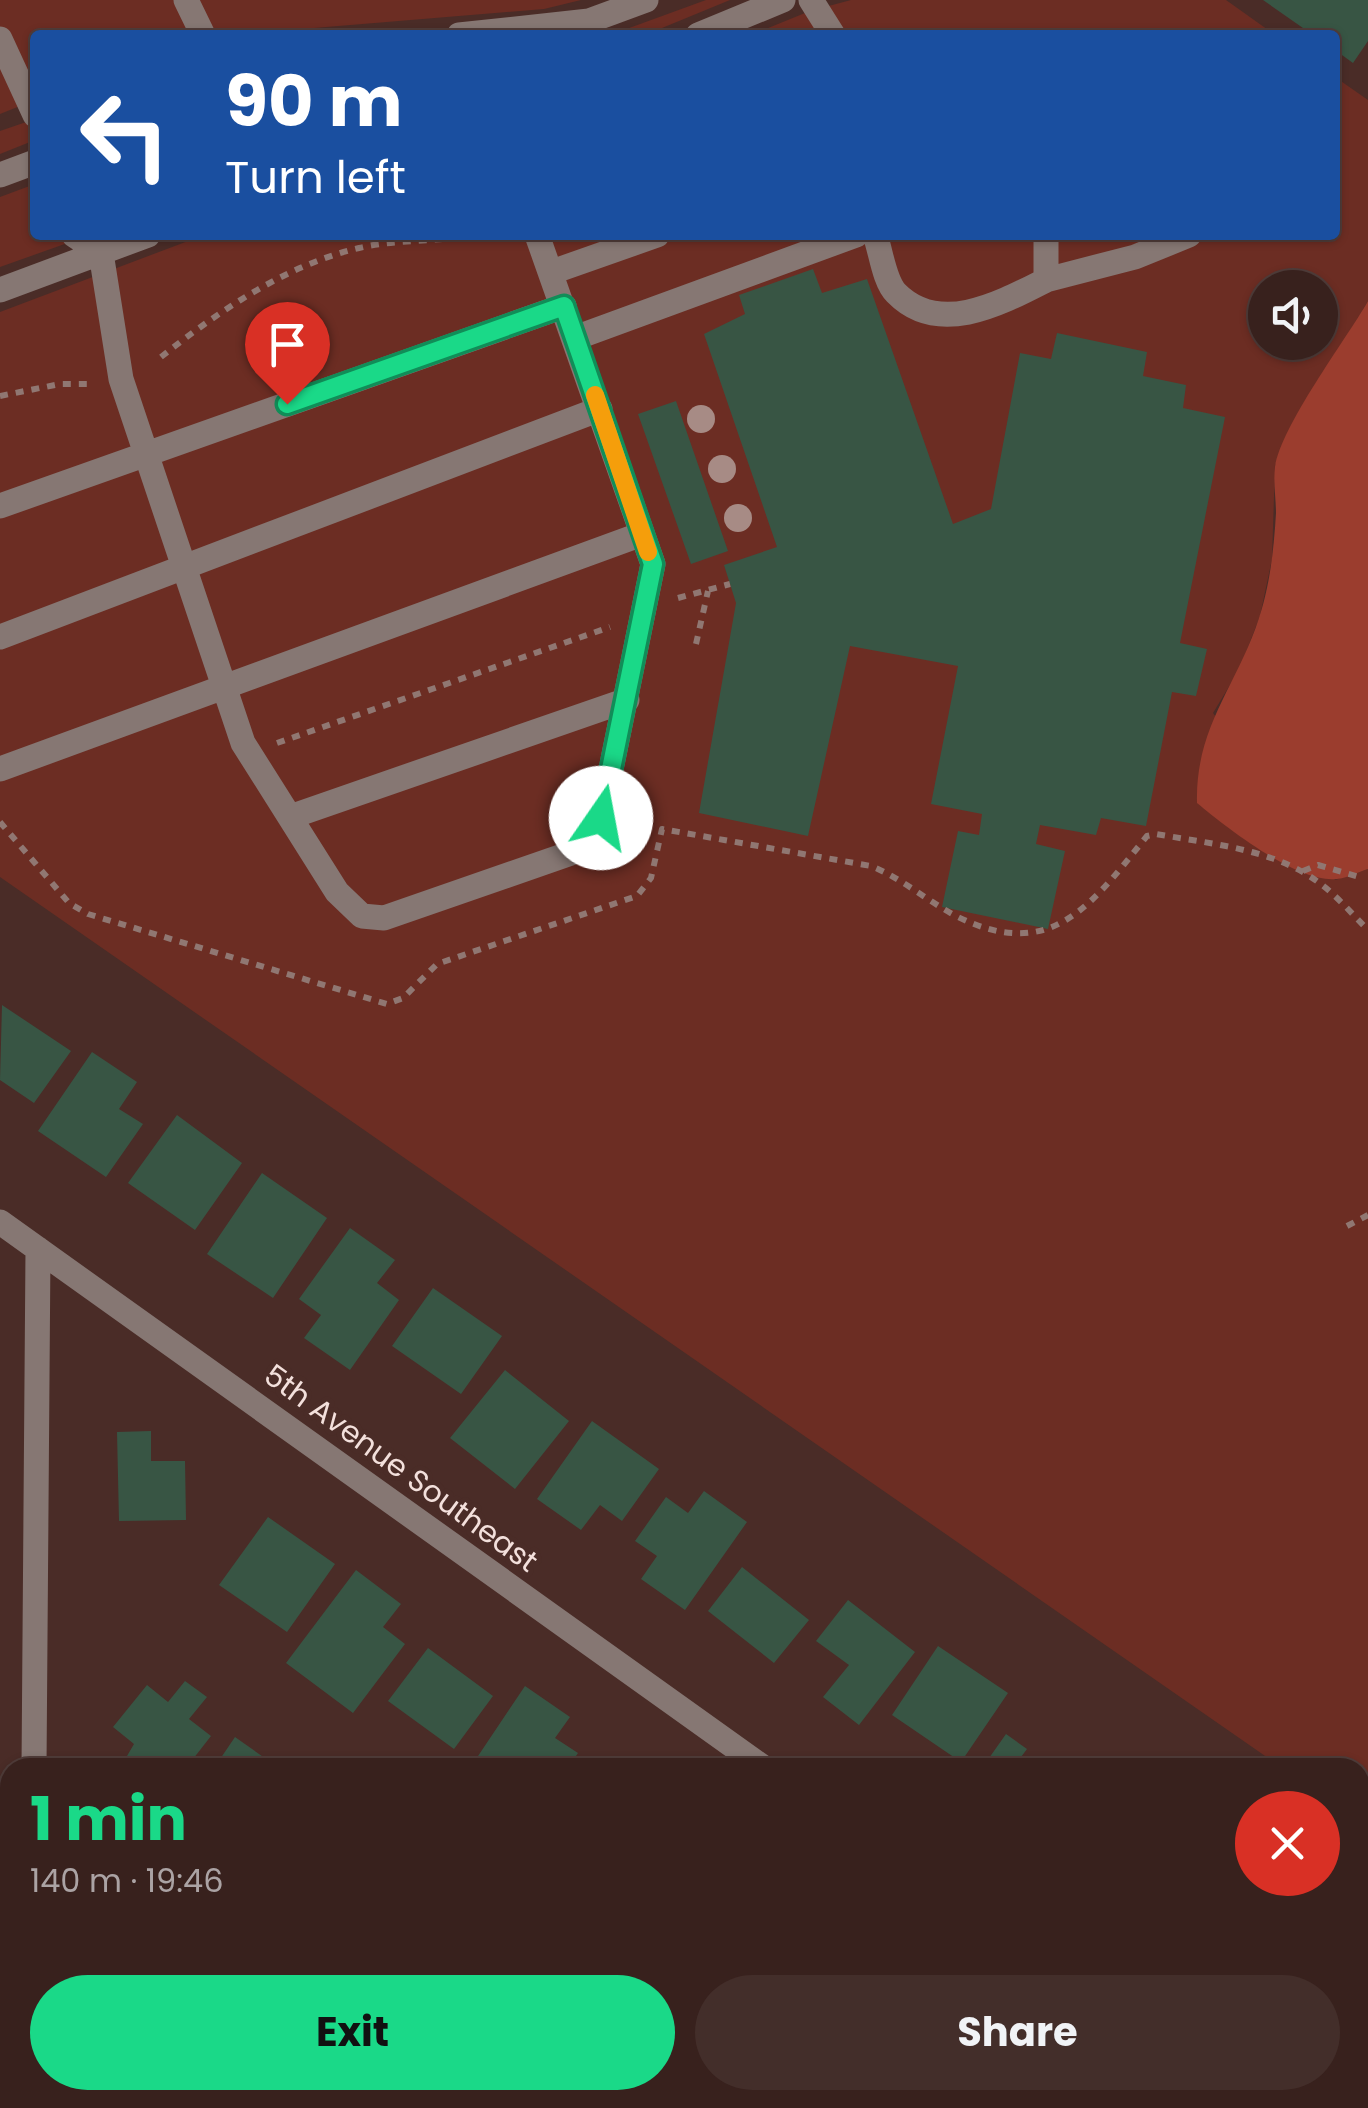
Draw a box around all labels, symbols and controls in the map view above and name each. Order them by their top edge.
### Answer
text: 90 m [225,52,403,151]
icon: left [60,70,190,200]
text: Turn left [225,146,406,209]
map controls [1248,270,1338,360]
button: sound [1248,270,1338,360]
pin [245,302,330,405]
icon: arrive [260,317,315,372]
position arrow [549,766,653,870]
street label: 5th Avenue Southeast [255,1354,547,1582]
text: 1 min [30,1777,187,1861]
button: close [1235,1791,1340,1896]
text: 140 m · 19:46 [30,1858,224,1903]
button: Exit [30,1975,675,2090]
button: Share [695,1975,1340,2090]

